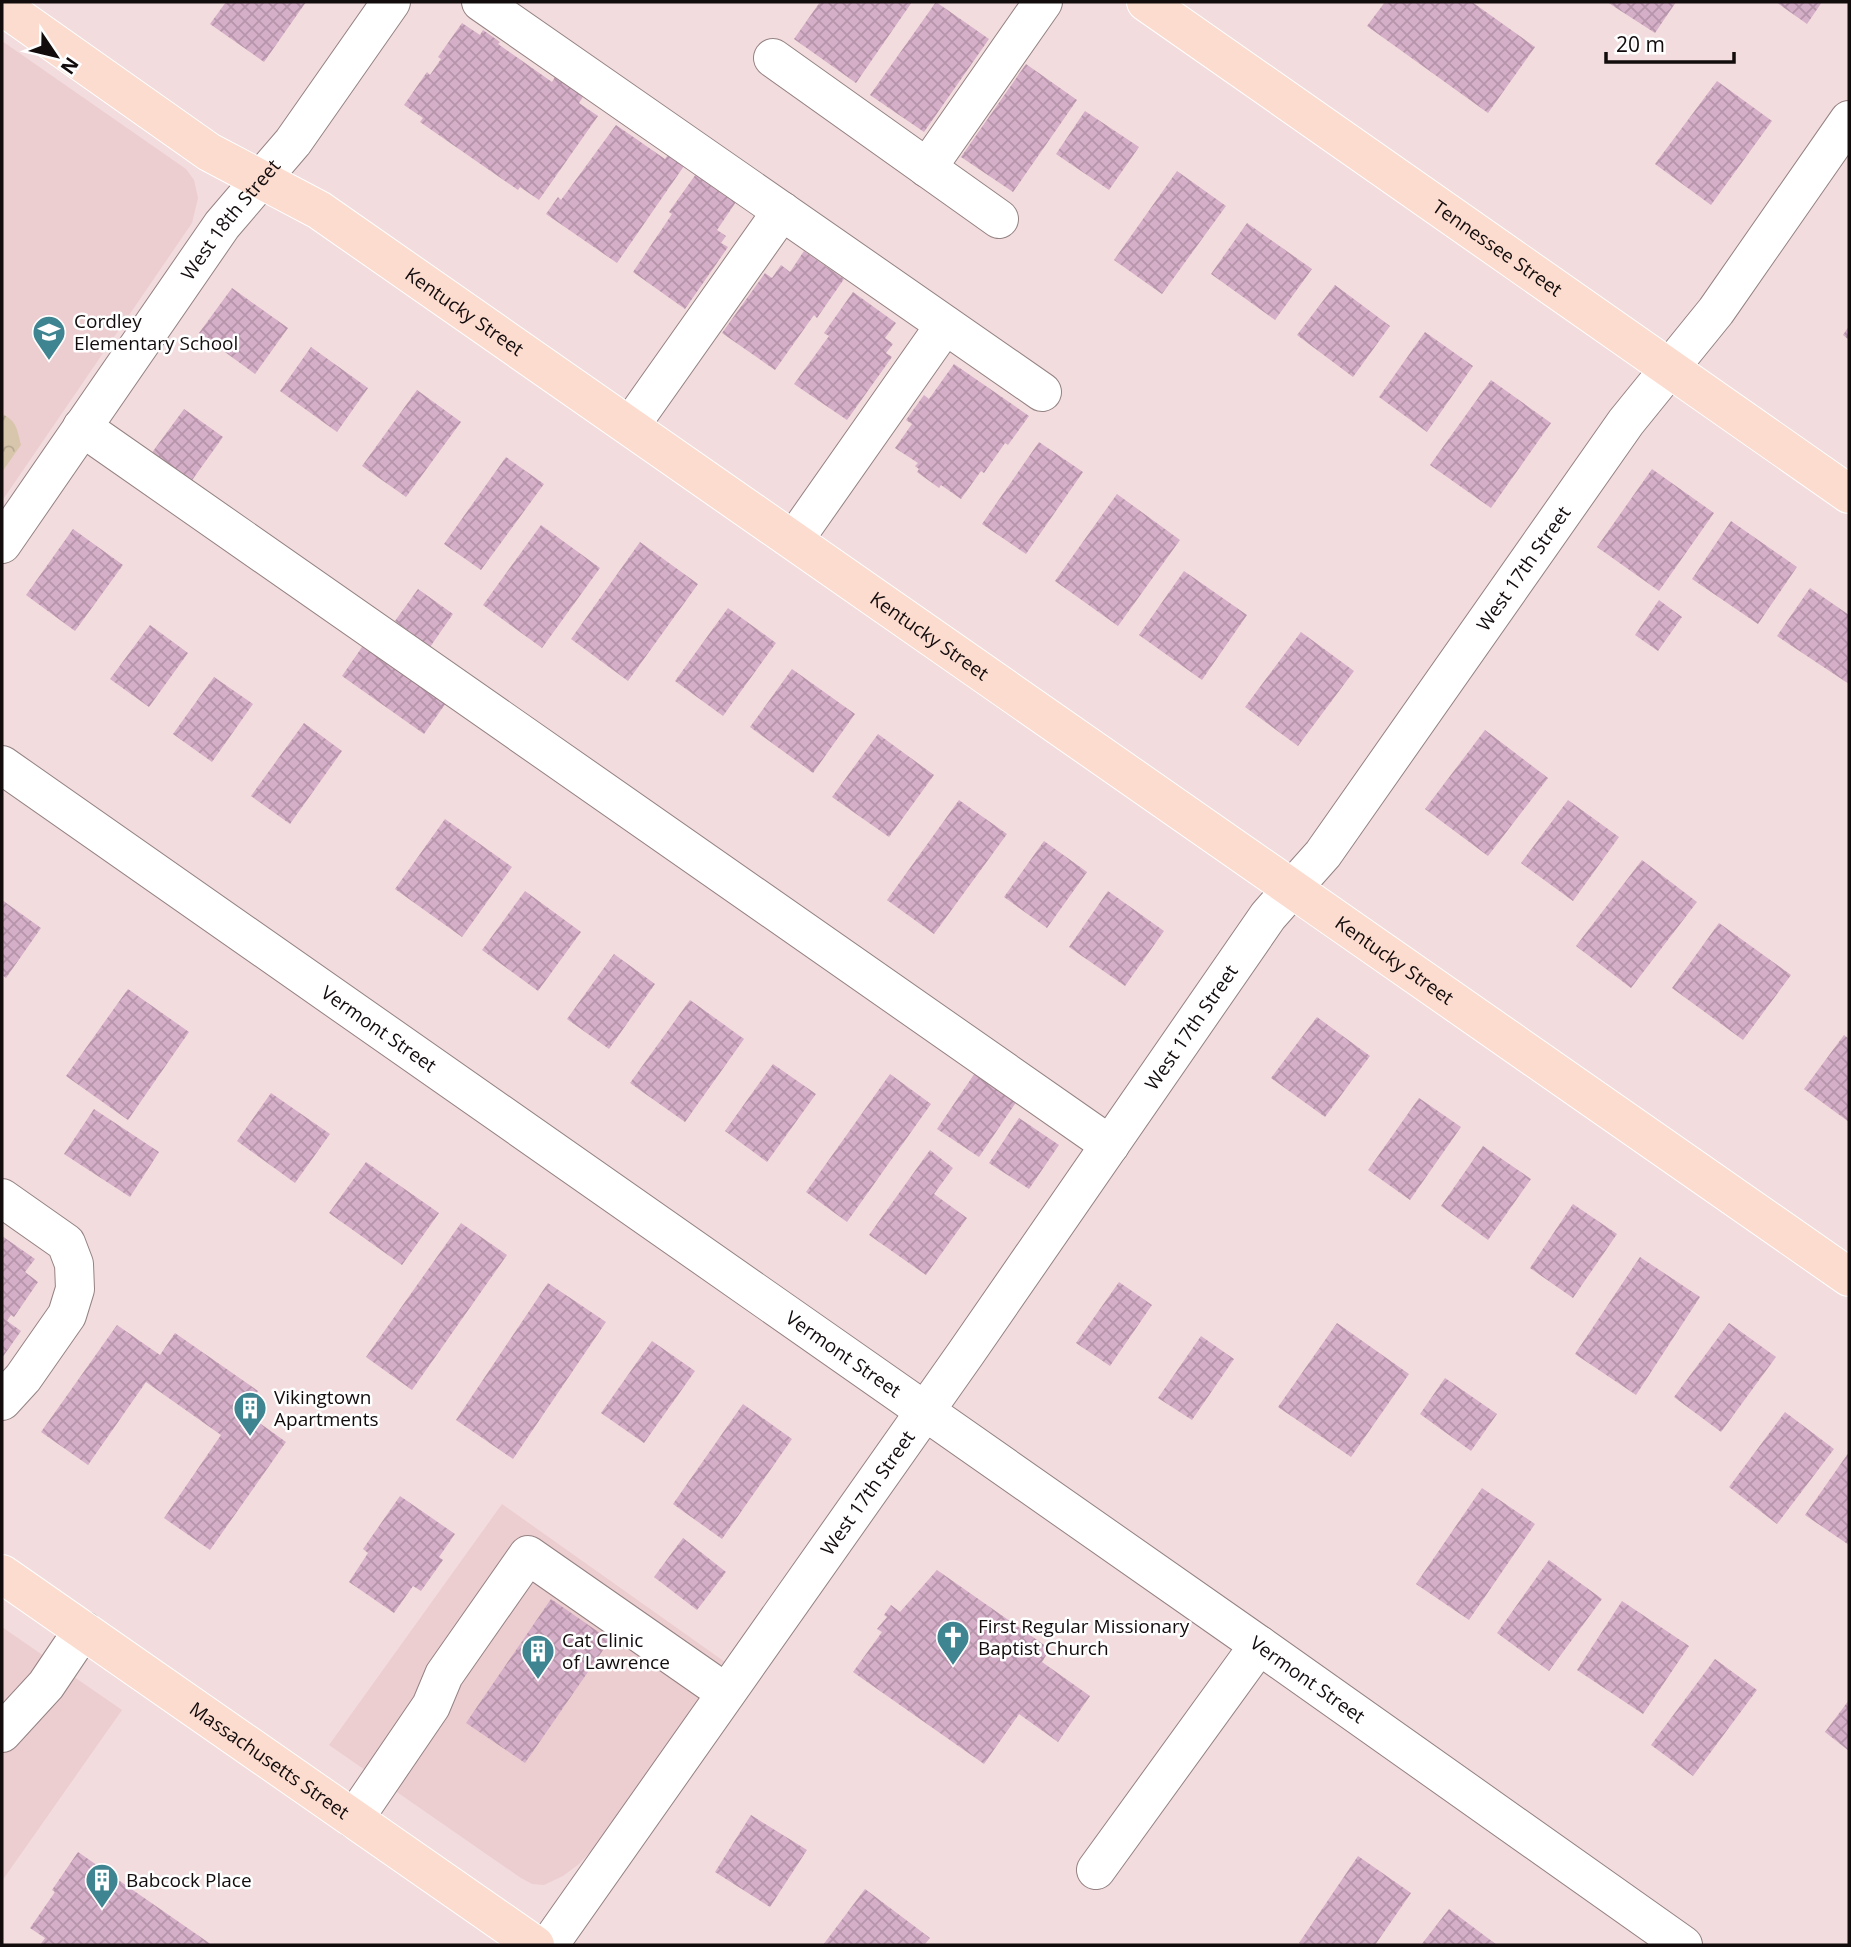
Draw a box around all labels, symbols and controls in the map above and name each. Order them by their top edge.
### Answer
north arrow [21,21,91,91]
scale bar [1606,21,1734,65]
text: 20 m [1616,30,1665,58]
text: N [55,52,85,80]
street label: West 18th Street [175,153,286,285]
street label: Tennessee Street [1427,194,1568,303]
street label: Kentucky Street [400,261,529,362]
place label: Cordley Elementary School [74,308,238,356]
school or university icon: Cordley Elementary School [30,313,68,362]
street label: West 17th Street [1470,501,1576,636]
street label: Kentucky Street [865,585,994,686]
street label: Kentucky Street [1330,910,1459,1011]
street label: West 17th Street [1139,959,1244,1095]
street label: Vermont Street [316,979,442,1078]
street label: Vermont Street [780,1305,906,1404]
place label: Vikingtown Apartments [274,1384,378,1432]
building icon: Vikingtown Apartments [231,1389,269,1438]
street label: West 17th Street [814,1425,921,1561]
place label: First Regular Missionary Baptist Church [978,1613,1190,1661]
church icon: First Regular Missionary Baptist Church [934,1618,972,1667]
place label: Cat Clinic of Lawrence [562,1627,670,1675]
street label: Vermont Street [1245,1630,1371,1729]
building icon: Cat Clinic of Lawrence [519,1632,557,1681]
street label: Massachusetts Street [185,1696,355,1825]
building icon: Babcock Place [83,1861,121,1910]
place label: Babcock Place [126,1867,252,1893]

